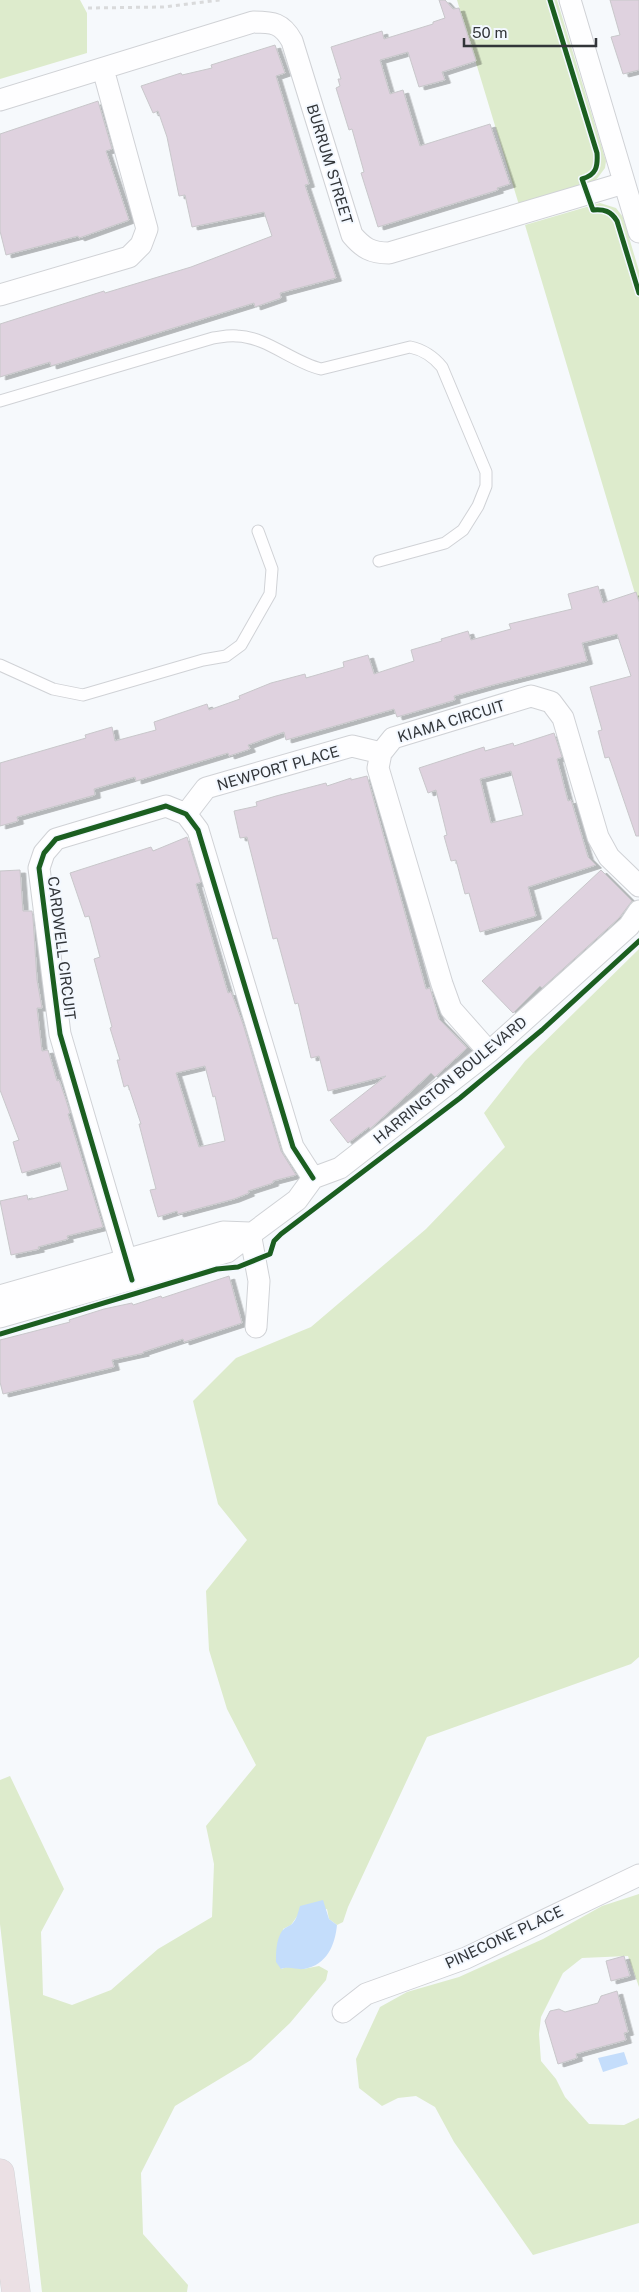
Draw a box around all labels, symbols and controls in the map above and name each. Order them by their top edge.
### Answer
scale bar [464,15,596,47]
text: 50 m [472,24,507,41]
street label: BURRUM STREET [304,102,356,226]
street label: KIAMA CIRCUIT [395,697,507,745]
street label: NEWPORT PLACE [215,742,341,794]
street label: CARDWELL CIRCUIT [45,875,79,1021]
street label: HARRINGTON BOULEVARD [370,1013,530,1147]
street label: PINECONE PLACE [442,1902,566,1972]

